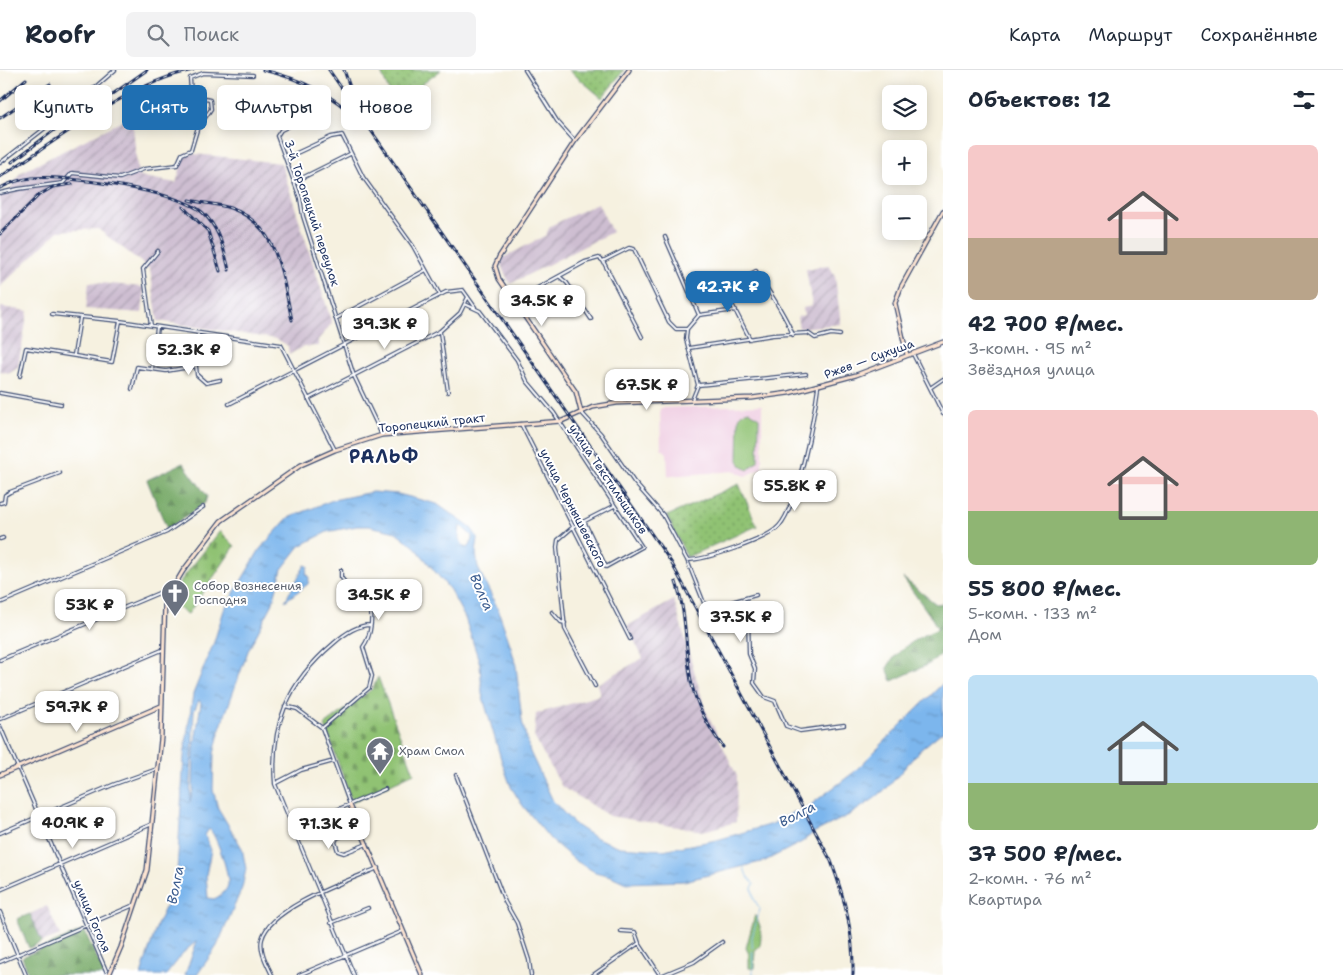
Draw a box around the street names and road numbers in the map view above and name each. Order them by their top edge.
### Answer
street label: 3-й Торопецкий переулок [281,138,343,289]
street label: Ржев — Сухуша [822,335,917,383]
street label: Торопецкий тракт [378,409,487,437]
street label: улица Текстильщиков [565,421,651,537]
street label: улица Чернышевского [536,446,610,570]
street label: улица Гоголя [69,877,115,955]

